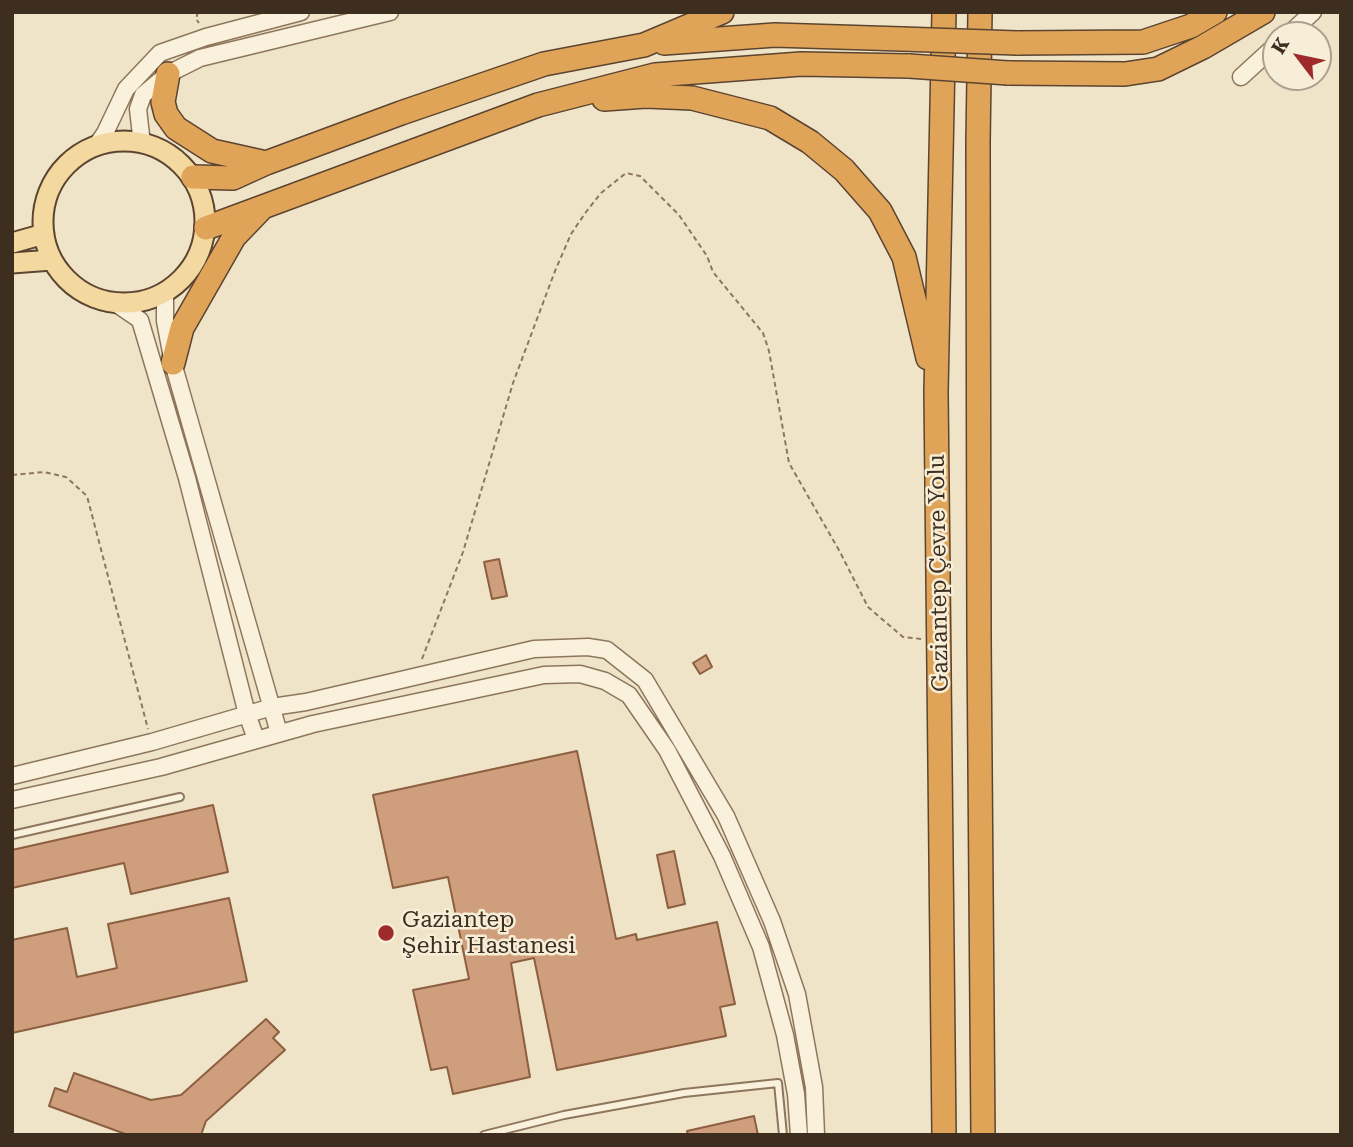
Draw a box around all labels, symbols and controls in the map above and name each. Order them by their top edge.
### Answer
north arrow [1262,21,1332,91]
text: K [1267,33,1294,58]
street label: Gaziantep Çevre Yolu [923,454,955,692]
place label: Gaziantep Şehir Hastanesi [402,906,576,960]
marker: Gaziantep Şehir Hastanesi [376,923,396,943]

